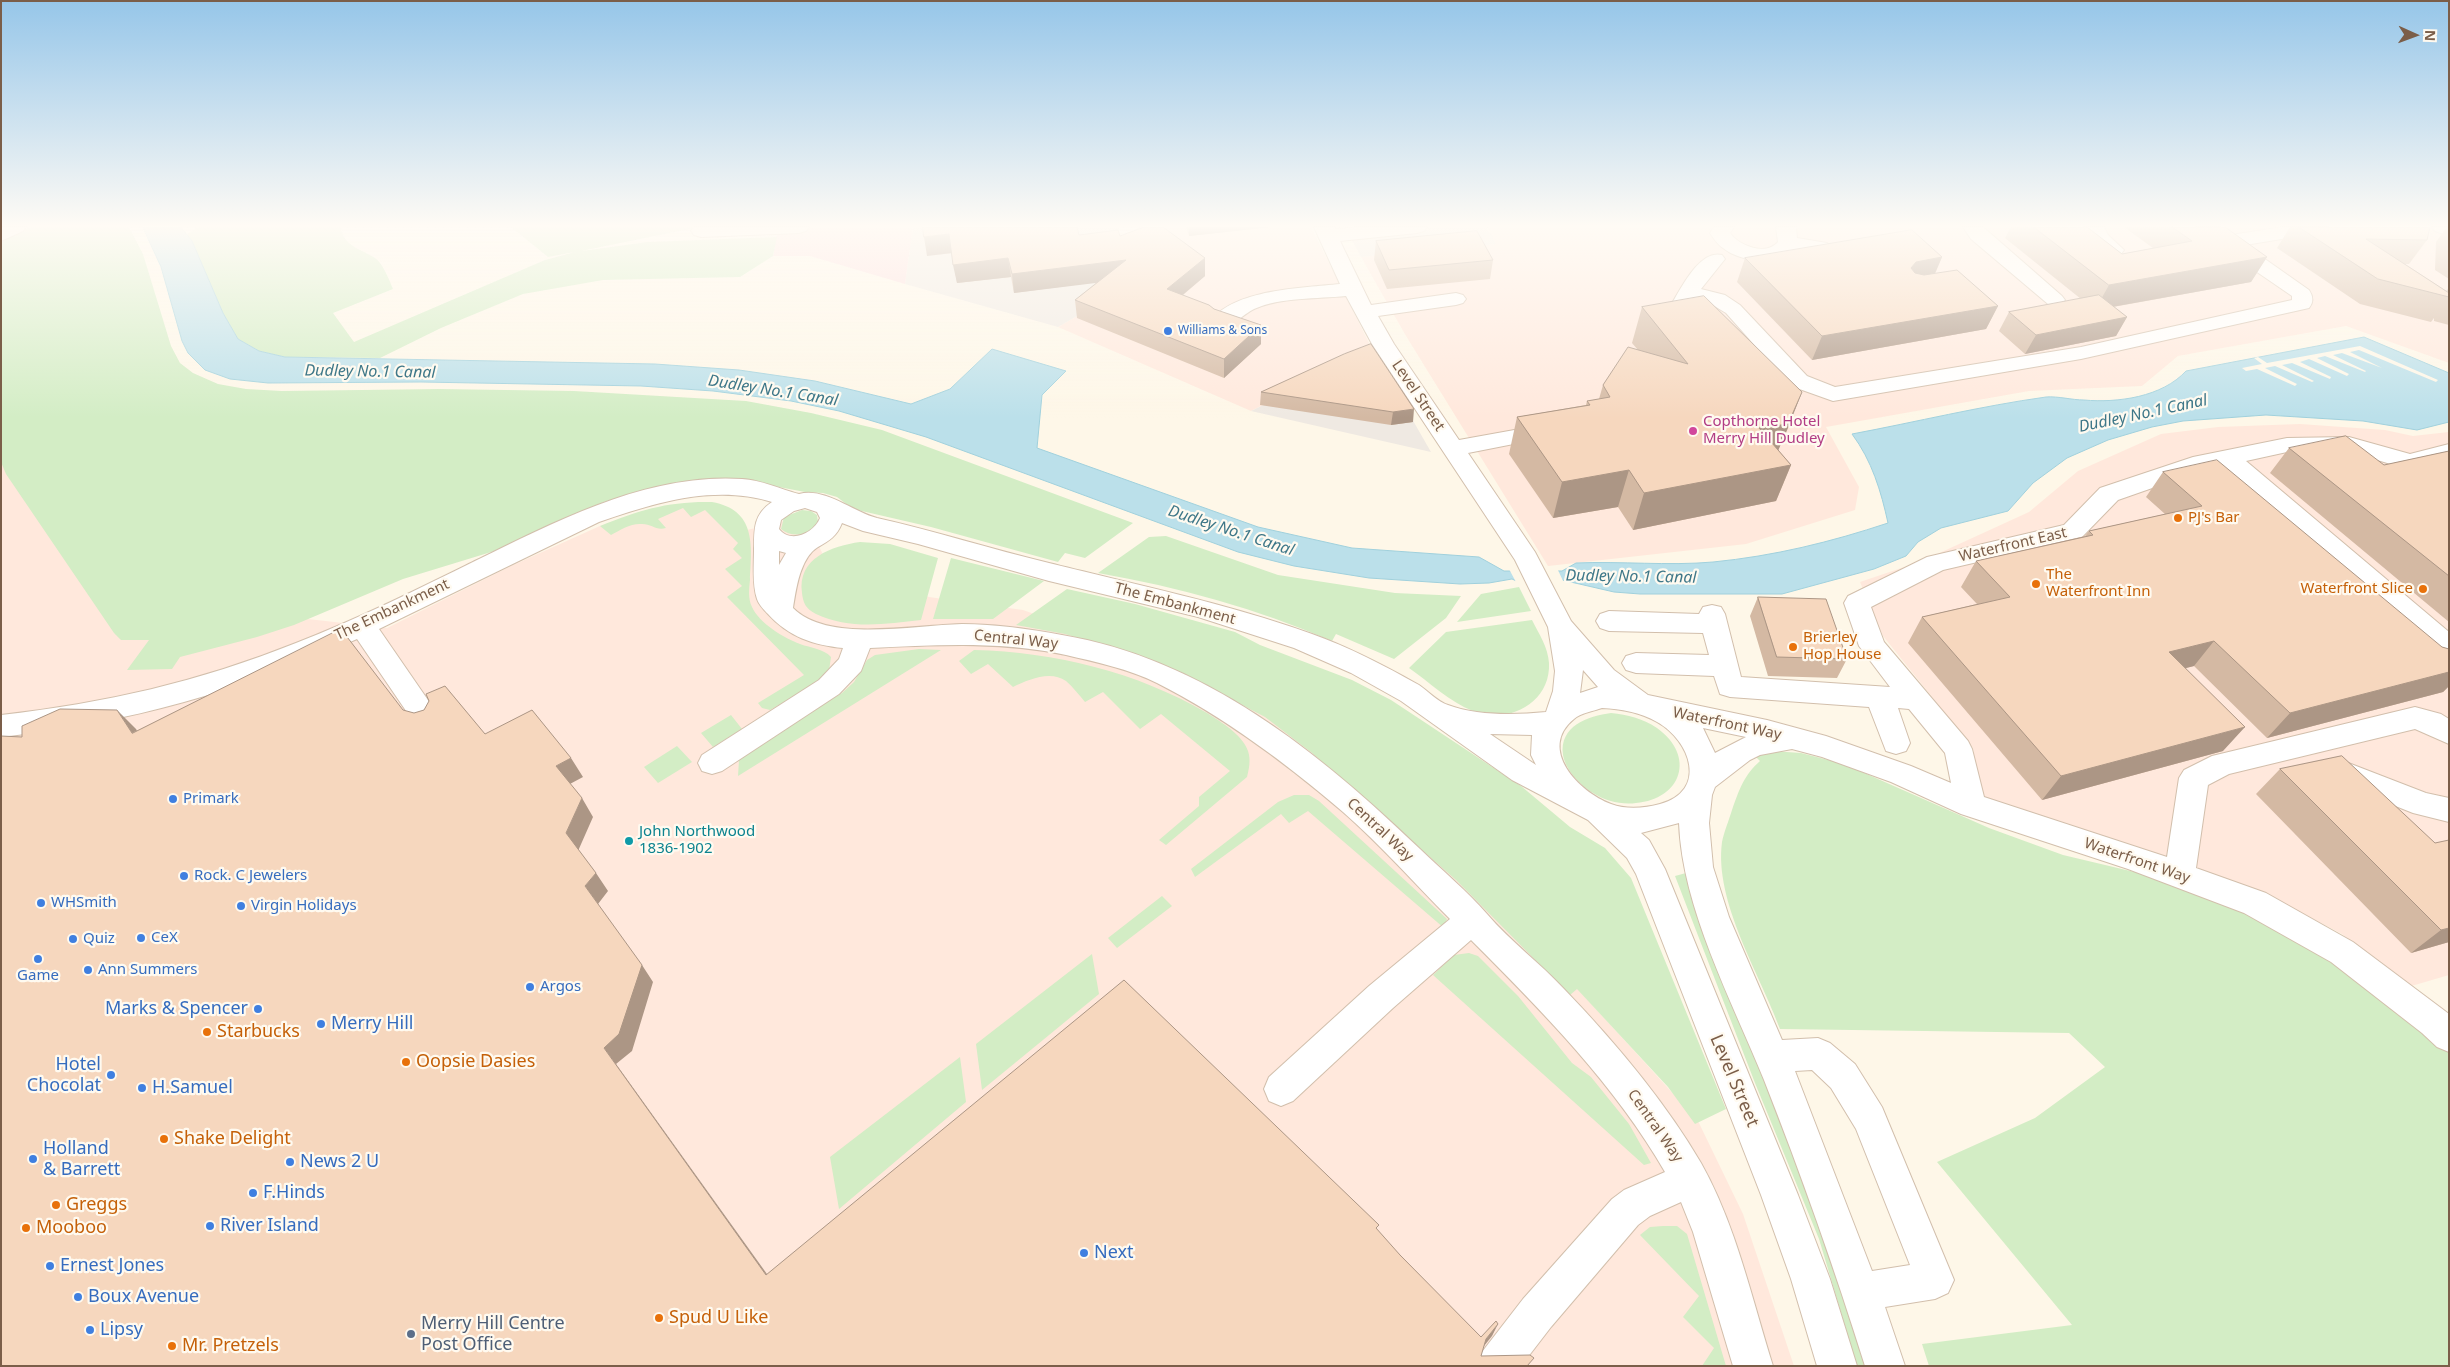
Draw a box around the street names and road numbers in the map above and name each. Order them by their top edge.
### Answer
street label: Level Street [1388,357,1448,435]
street label: Waterfront East [1957,524,2069,566]
street label: The Embankment [332,576,452,644]
street label: The Embankment [1113,579,1237,629]
street label: Central Way [973,627,1059,653]
street label: Waterfront Way [1671,704,1783,744]
street label: Central Way [1343,795,1417,865]
street label: Waterfront Way [2082,834,2192,888]
street label: Level Street [1705,1032,1763,1130]
street label: Central Way [1623,1086,1687,1166]

